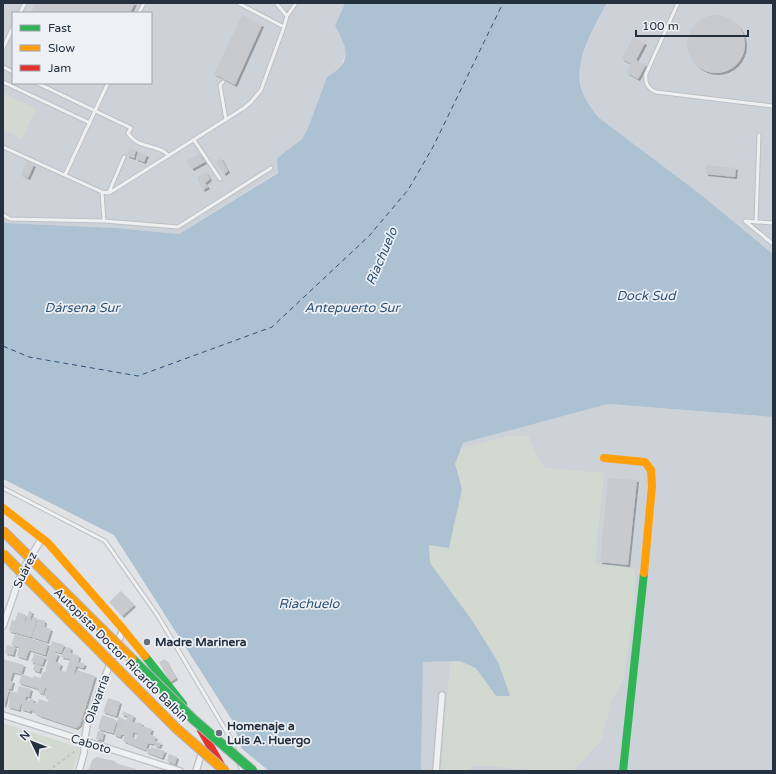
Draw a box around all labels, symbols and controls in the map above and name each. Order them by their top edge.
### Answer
legend [12,12,152,84]
scale bar [636,12,748,38]
text: 100 m [642,19,679,33]
text: Fast [48,21,72,35]
text: Slow [48,41,75,55]
text: Jam [48,61,71,75]
water label: Riachuelo [363,224,402,288]
water label: Dock Sud [617,288,677,304]
water label: Dársena Sur [45,300,121,316]
water label: Antepuerto Sur [304,300,402,316]
street label: Suárez [10,550,40,590]
street label: Autopista Doctor Ricardo Balbín [51,585,191,725]
water label: Riachuelo [278,596,341,612]
place label: Madre Marinera [155,635,247,649]
marker: Madre Marinera [142,637,152,647]
street label: Olavarría [82,673,112,725]
place label: Homenaje a Luis A. Huergo [227,719,311,748]
north arrow [12,722,52,762]
text: N [17,728,33,743]
marker: Homenaje a Luis A. Huergo [214,728,224,738]
street label: Caboto [69,731,113,757]

